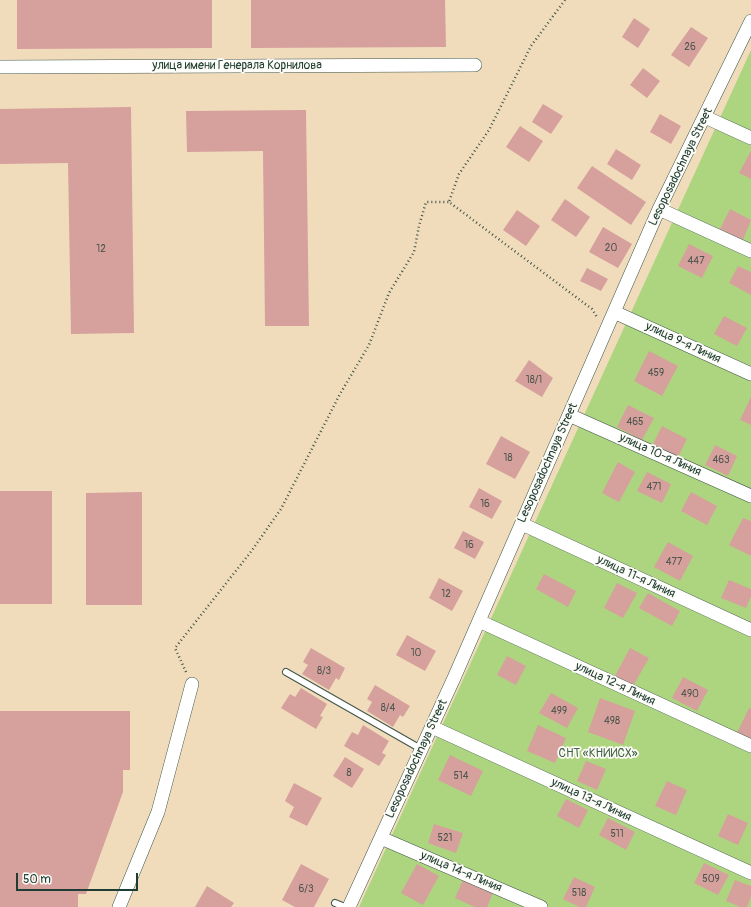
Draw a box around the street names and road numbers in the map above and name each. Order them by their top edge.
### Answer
street label: улица имени Генерала Корнилова [152,59,322,73]
street label: Lesoposadochnaya Street [646,106,716,228]
street label: улица 9-я Линия [643,319,723,367]
street label: Lesoposadochnaya Street [515,401,581,525]
street label: улица 10-я Линия [617,430,703,480]
street label: улица 11-я Линия [595,553,677,601]
street label: улица 12-я Линия [573,659,657,709]
street label: Lesoposadochnaya Street [383,697,451,821]
street label: улица 13-я Линия [549,775,633,825]
street label: улица 14-я Линия [418,848,504,896]

